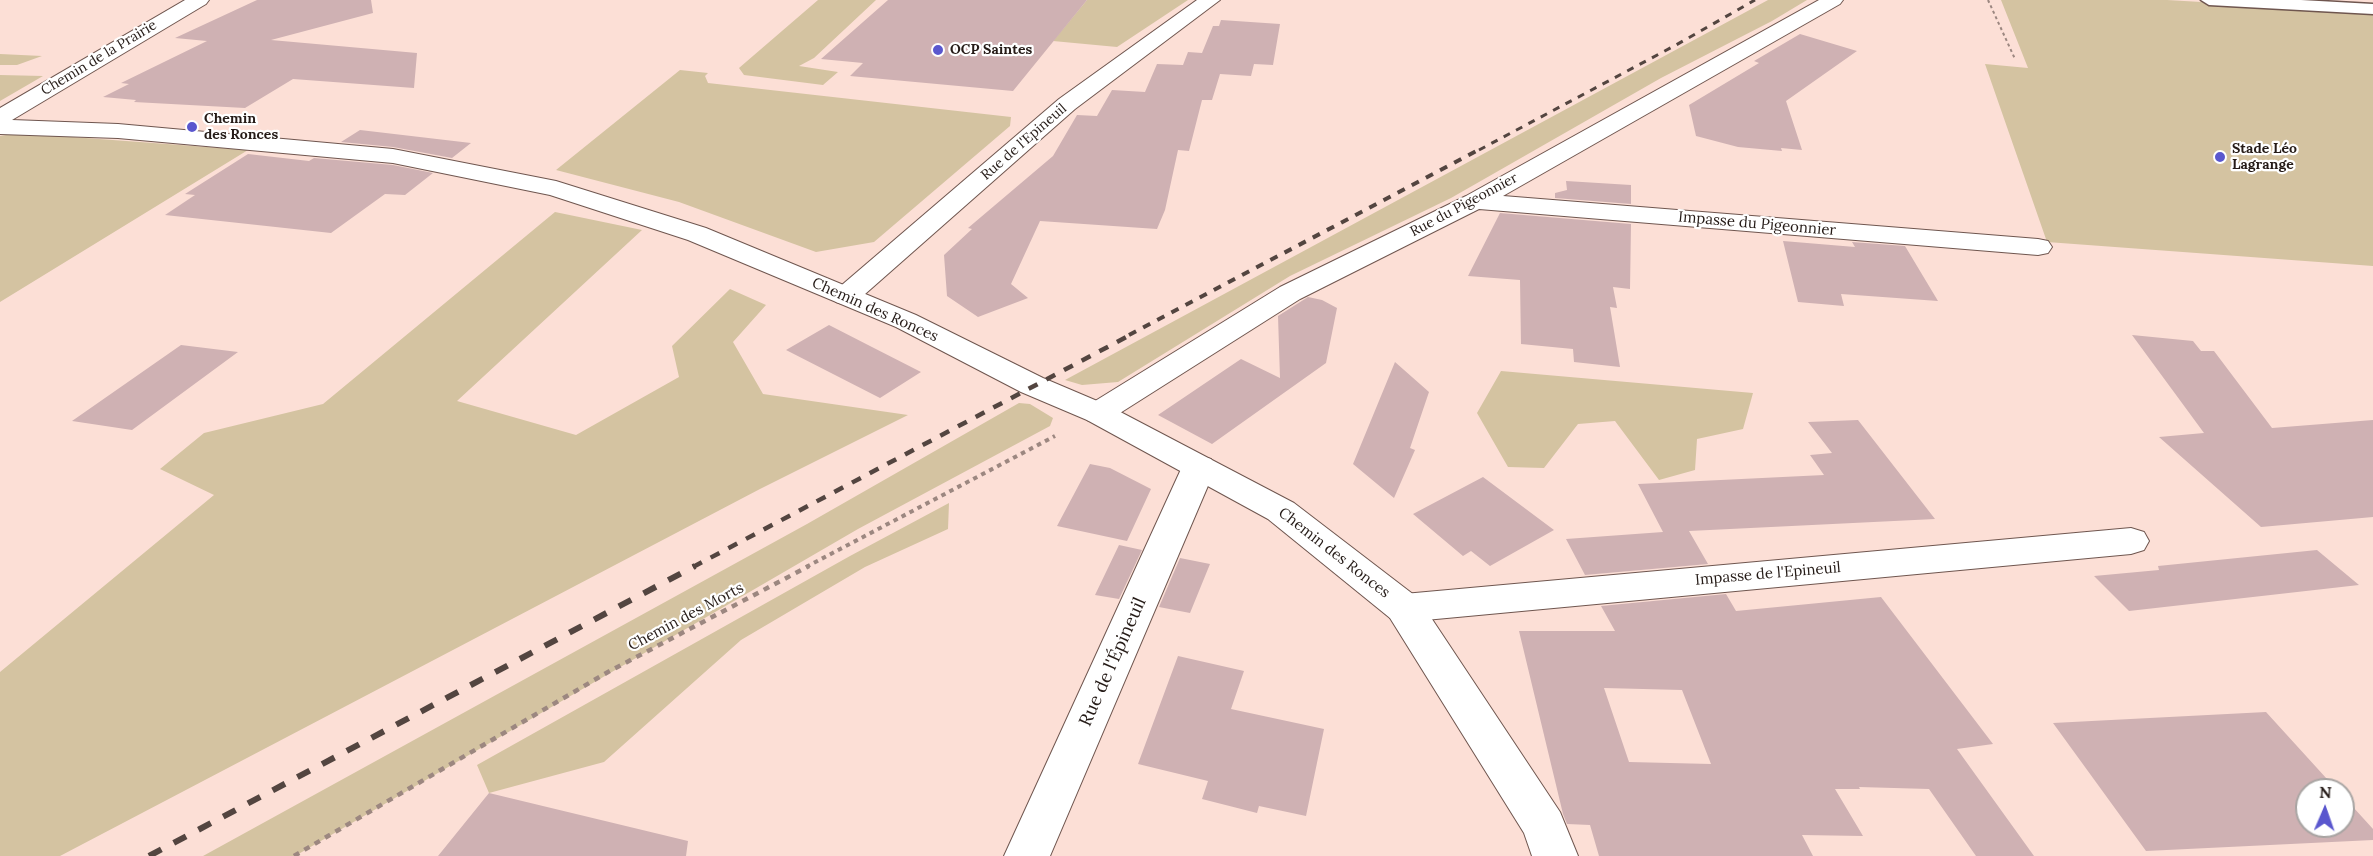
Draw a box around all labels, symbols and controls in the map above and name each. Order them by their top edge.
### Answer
street label: Chemin de la Prairie [38,17,160,99]
place label: OCP Saintes [950,42,1032,58]
marker: OCP Saintes [931,43,945,57]
street label: Rue de l'Epineuil [978,100,1070,184]
place label: Chemin des Ronces [204,111,278,144]
marker: Chemin des Ronces [185,120,199,134]
place label: Stade Léo Lagrange [2232,141,2297,174]
marker: Stade Léo Lagrange [2213,150,2227,164]
street label: Rue du Pigeonnier [1407,170,1521,240]
street label: Impasse du Pigeonnier [1677,208,1837,240]
street label: Chemin des Ronces [809,274,941,346]
street label: Chemin des Ronces [1275,504,1393,602]
street label: Impasse de l'Epineuil [1694,559,1842,589]
street label: Chemin des Morts [625,579,747,655]
street label: Rue de l'Épineuil [1075,594,1151,730]
north arrow [2295,778,2355,838]
text: N [2319,782,2332,802]

